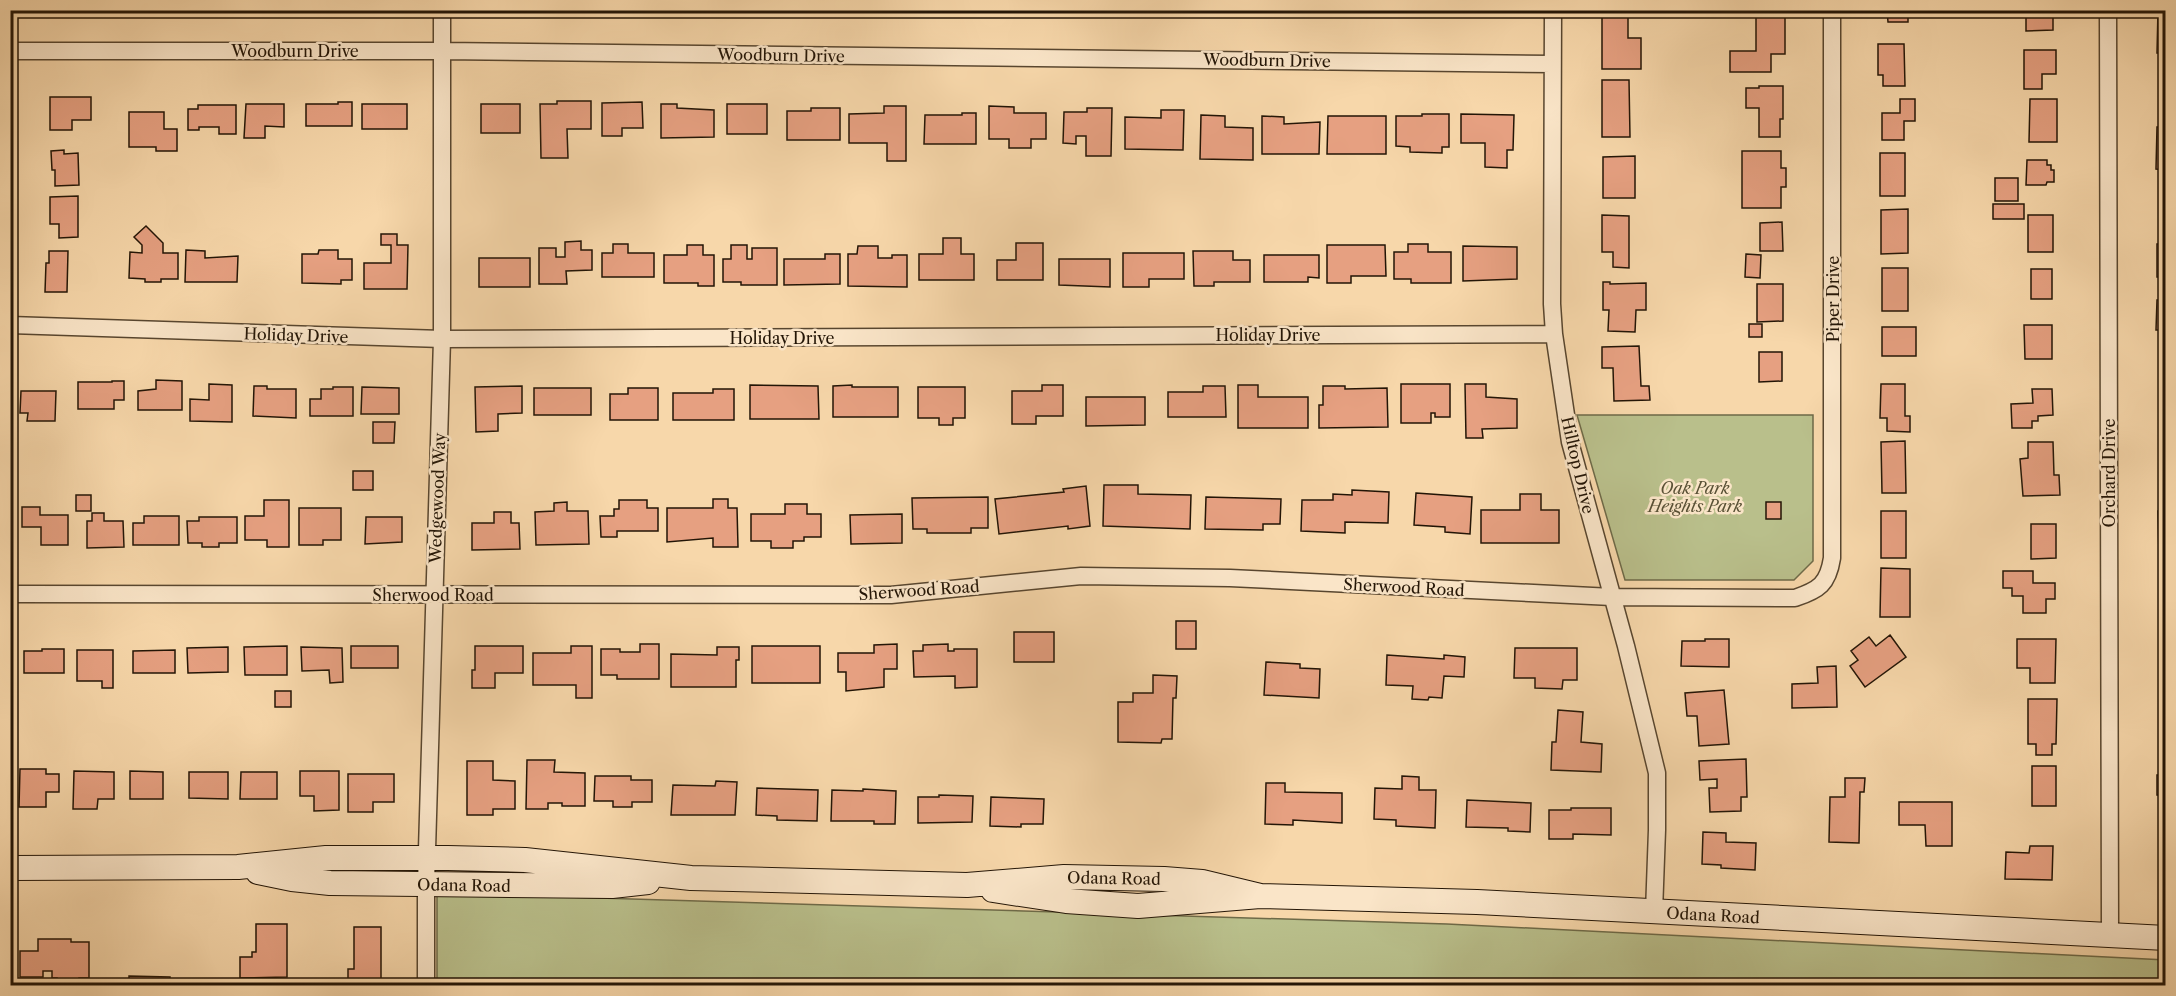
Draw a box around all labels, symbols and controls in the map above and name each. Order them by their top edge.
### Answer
street label: Woodburn Drive [230,41,359,61]
street label: Woodburn Drive [716,44,845,66]
street label: Woodburn Drive [1202,49,1331,71]
street label: Piper Drive [1823,256,1843,342]
street label: Holiday Drive [243,323,349,347]
street label: Holiday Drive [1216,325,1320,345]
street label: Holiday Drive [730,328,834,348]
street label: Hilltop Drive [1557,414,1599,516]
street label: Orchard Drive [2099,419,2119,527]
street label: Wedgewood Way [425,431,449,565]
park label: Oak Park Heights Park [1646,478,1743,516]
street label: Sherwood Road [1343,574,1465,600]
street label: Sherwood Road [858,576,980,604]
street label: Sherwood Road [372,585,494,605]
street label: Odana Road [1067,867,1161,889]
street label: Odana Road [417,874,511,896]
street label: Odana Road [1666,903,1761,927]

